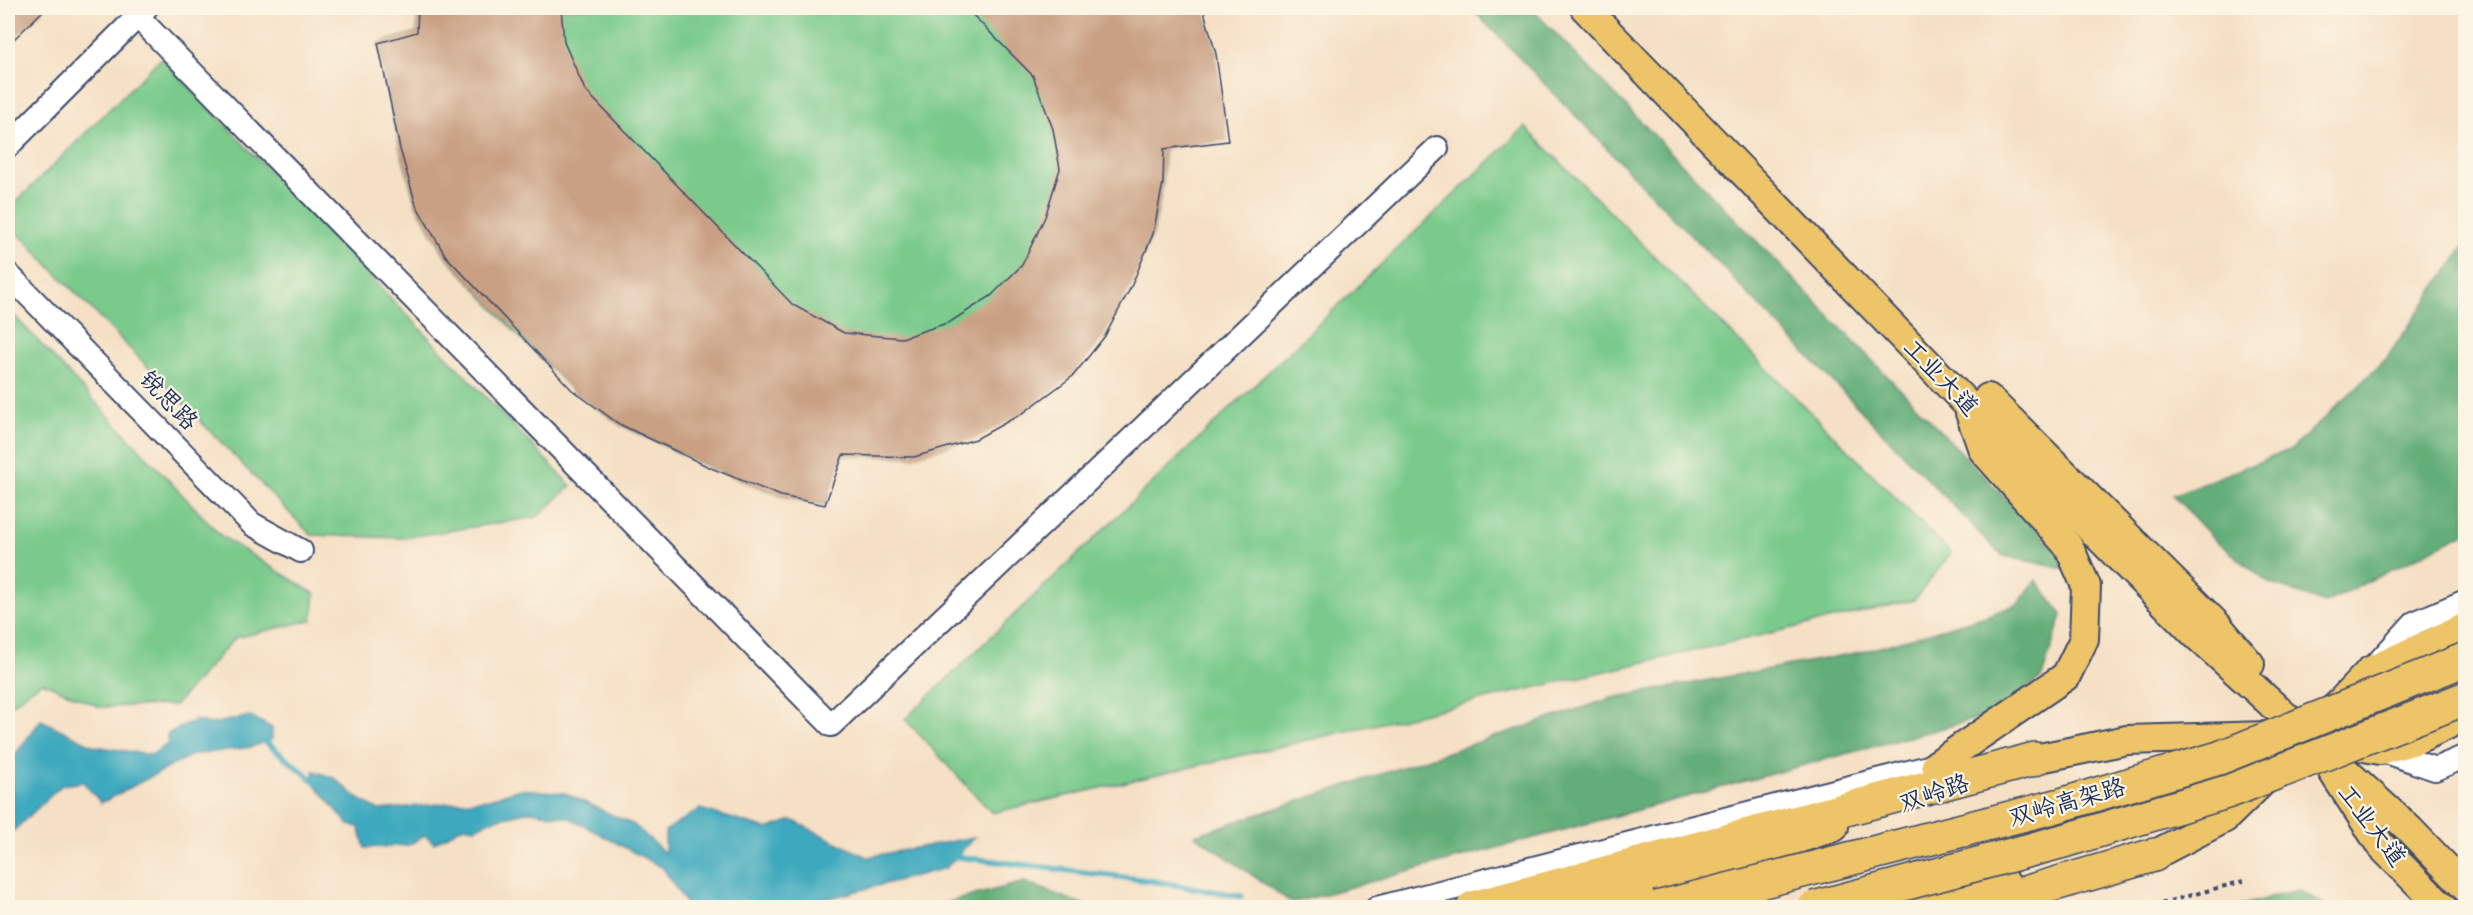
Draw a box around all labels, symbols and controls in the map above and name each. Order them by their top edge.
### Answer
street label: 工业大道 [1897,332,1985,422]
street label: 锐思路 [133,364,205,436]
street label: 双岭路 [1895,767,1973,819]
street label: 双岭高架路 [2005,771,2129,833]
street label: 工业大道 [2331,778,2413,872]

